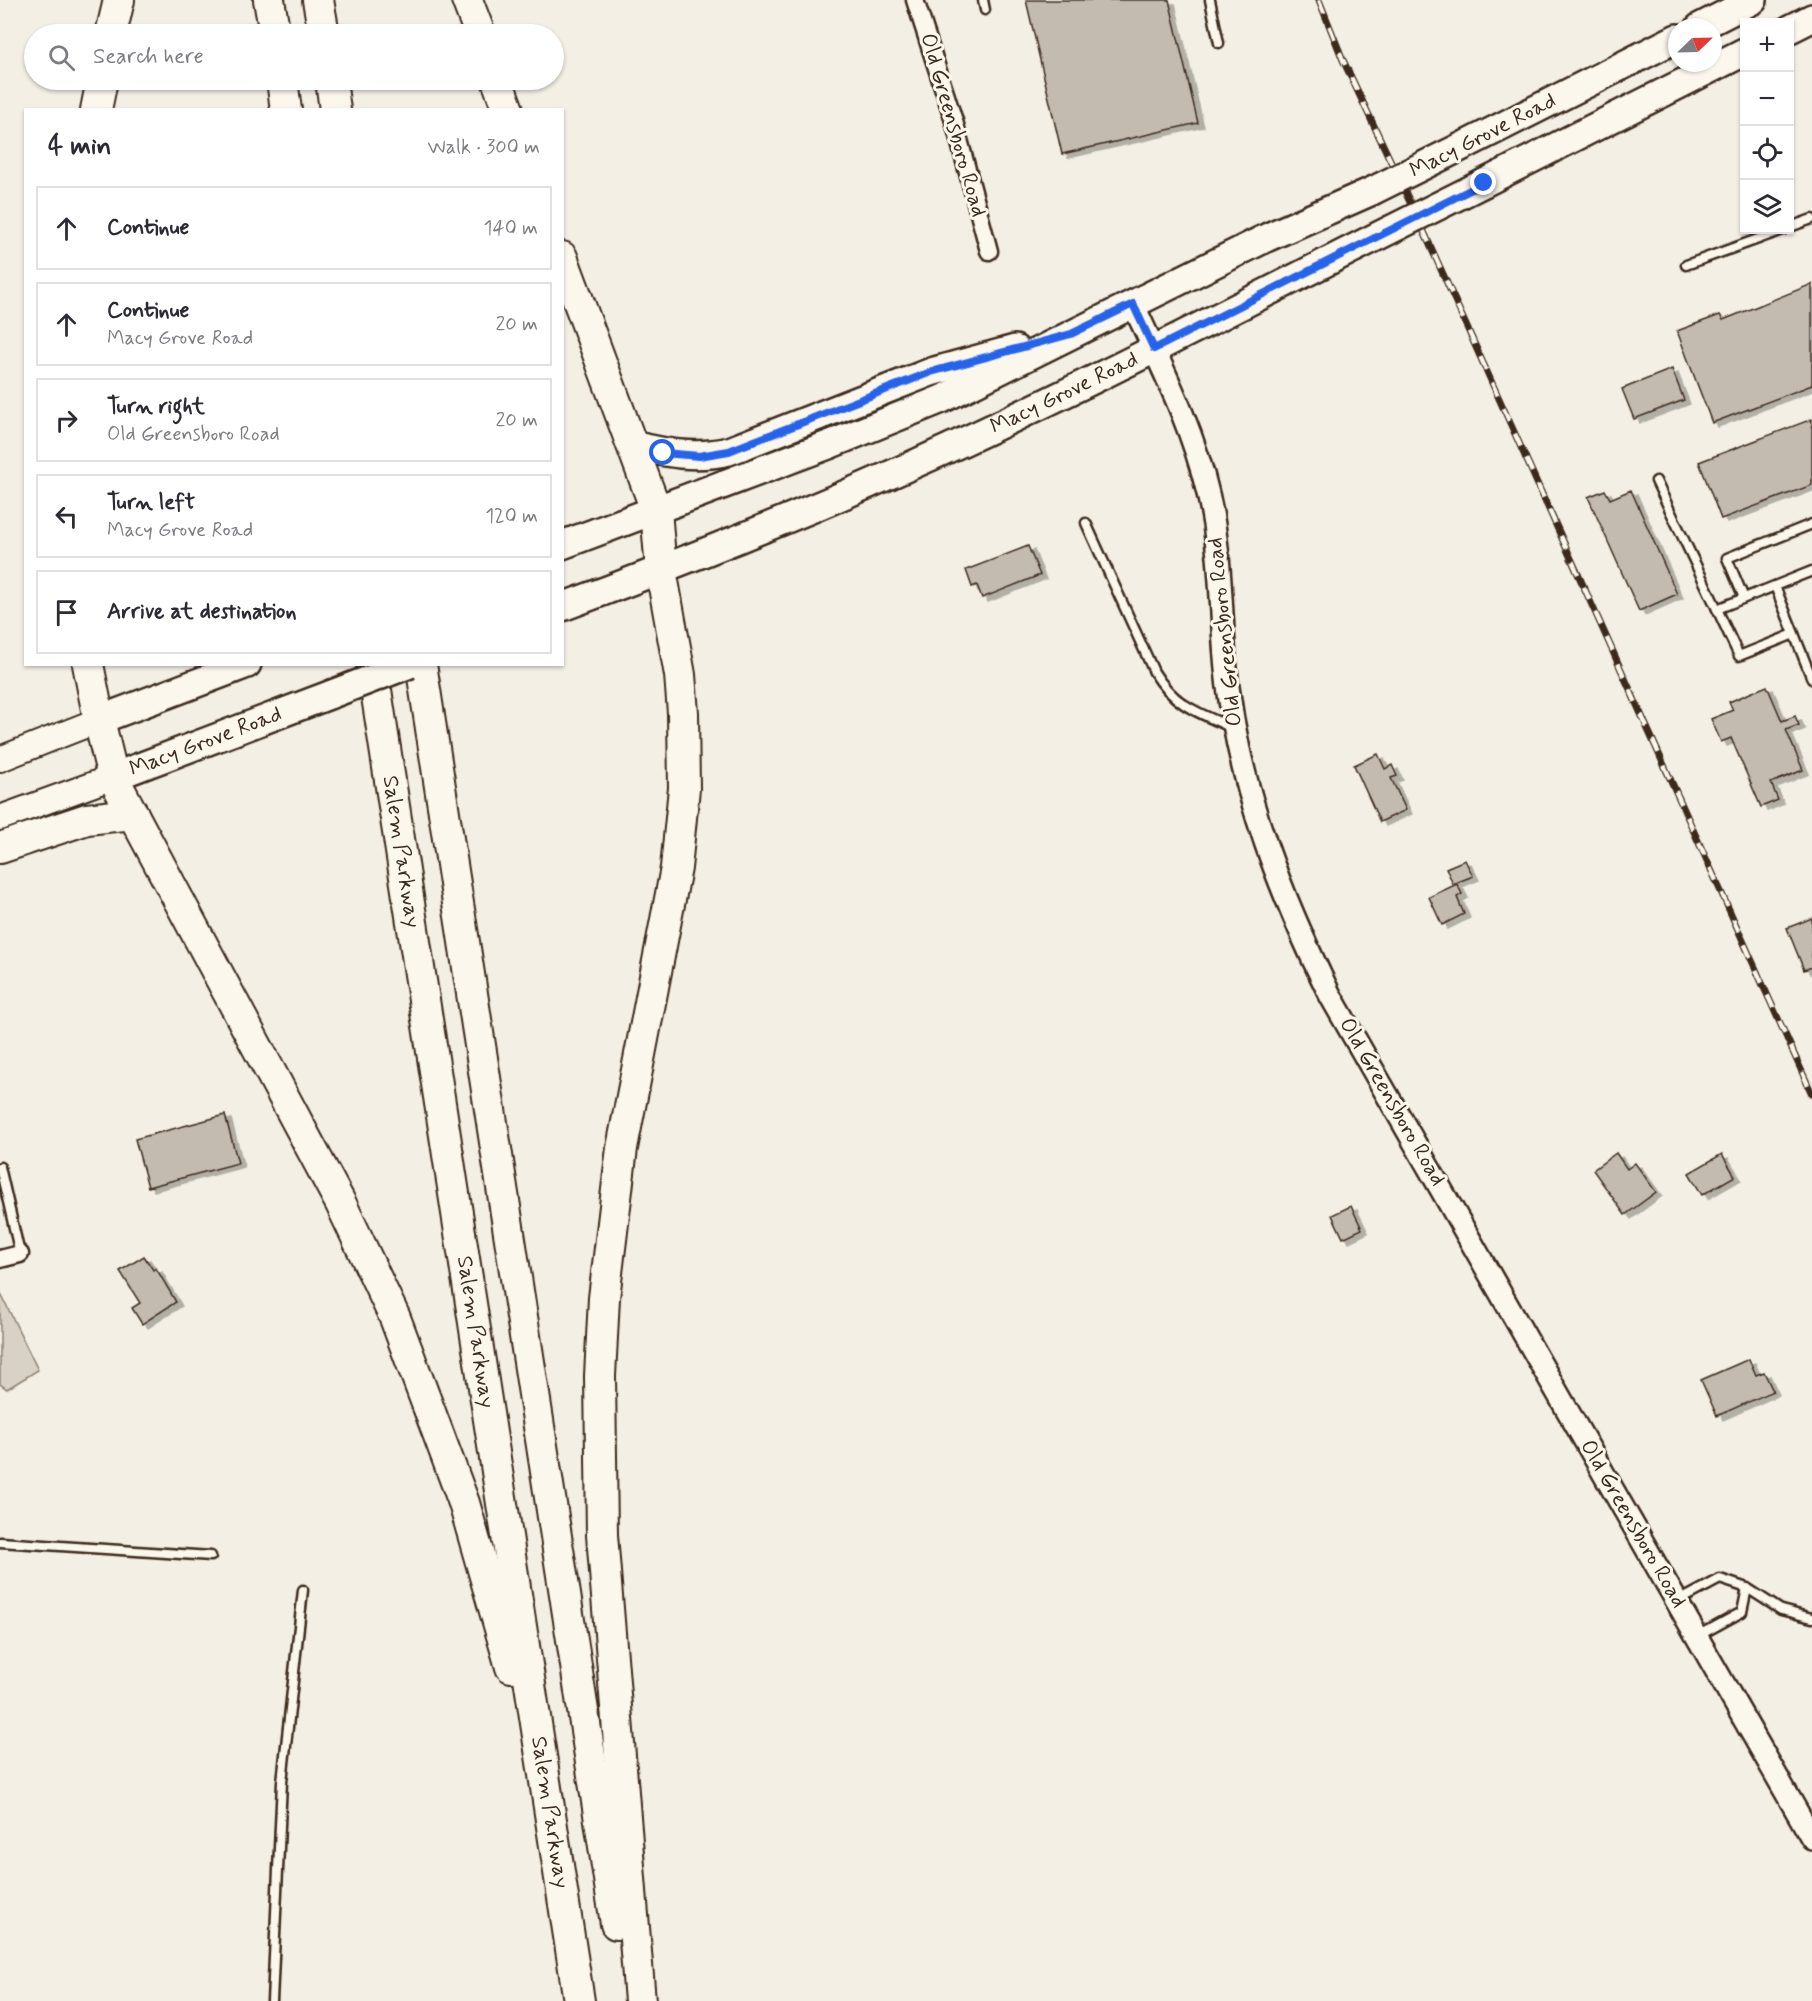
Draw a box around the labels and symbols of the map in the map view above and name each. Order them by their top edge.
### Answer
north arrow [1668,18,1722,72]
street label: Old Greensboro Road [913,30,993,220]
street label: Macy Grove Road [1405,87,1561,185]
route end [1470,169,1496,195]
street label: Macy Grove Road [986,346,1143,441]
route start [649,439,675,465]
street label: Old Greensboro Road [1201,536,1249,728]
street label: Macy Grove Road [125,700,286,784]
street label: Salem Parkway [375,774,427,930]
street label: Old Greensboro Road [1332,1013,1452,1191]
street label: Salem Parkway [450,1254,501,1410]
street label: Old Greensboro Road [1573,1435,1693,1613]
street label: Salem Parkway [524,1734,575,1890]

